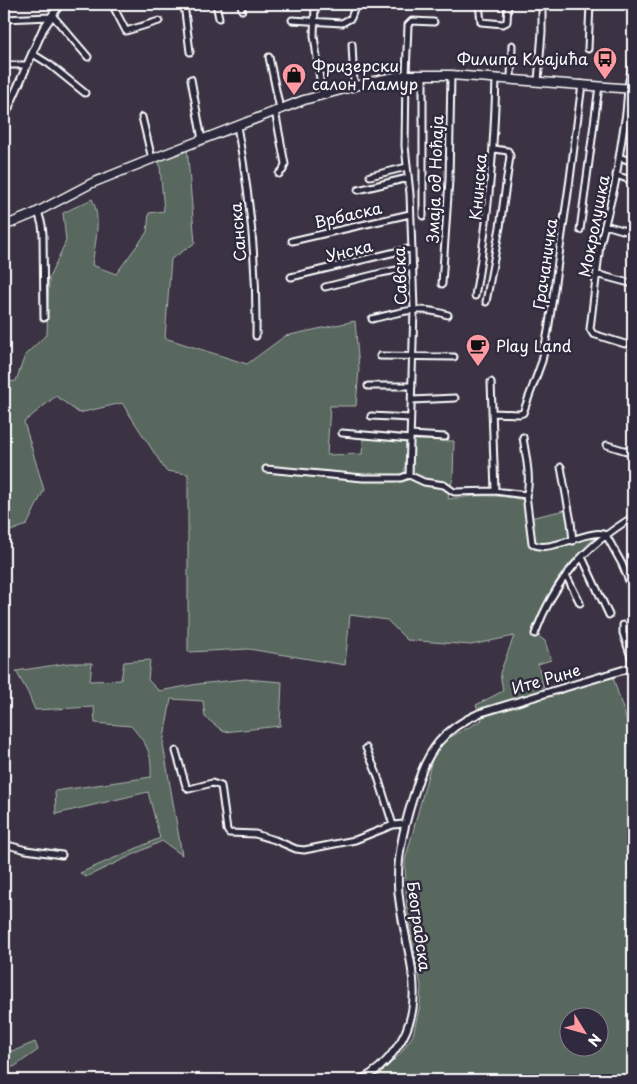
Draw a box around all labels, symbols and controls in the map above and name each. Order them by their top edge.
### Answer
place label: Филипа Кљајића [457,46,588,70]
bus stop icon: Филипа Кљајића [592,46,618,80]
place label: Фризерски салон Гламур [312,53,418,95]
shop icon: Фризерски салон Гламур [281,62,307,96]
street label: Змаја од Ноћаја [420,114,448,243]
street label: Книнска [462,152,492,221]
street label: Мокролушка [571,173,615,279]
street label: Врбаска [312,195,384,233]
street label: Санска [222,202,252,263]
street label: Грачаничка [526,217,562,311]
street label: Унска [323,233,375,267]
street label: Савска [386,246,412,306]
cafe icon: Play Land [465,333,491,367]
place label: Play Land [496,333,572,357]
street label: Ите Рине [508,657,583,699]
street label: Београдска [402,879,438,972]
north arrow [560,1006,610,1056]
text: N [583,1029,607,1051]

